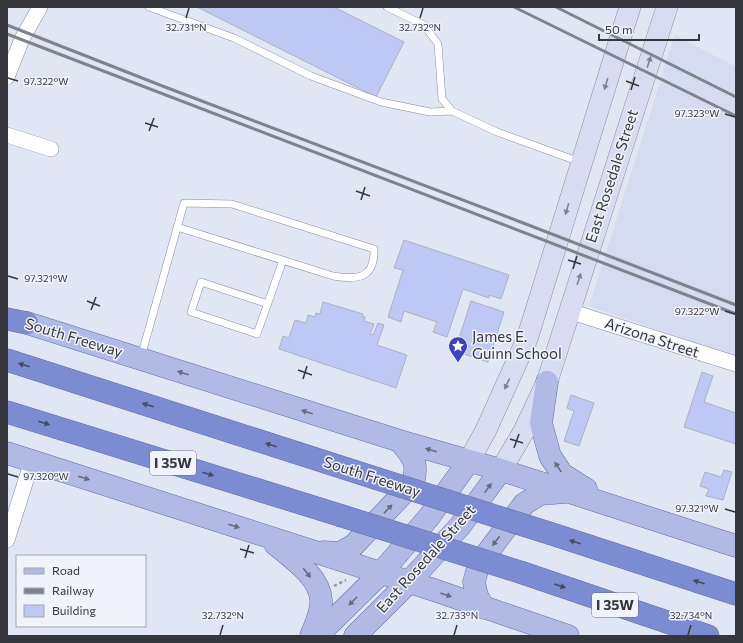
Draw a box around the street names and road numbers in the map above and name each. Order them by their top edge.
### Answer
street label: East Rosedale Street [581,107,641,245]
street label: Arizona Street [603,313,702,361]
street label: South Freeway [23,314,125,360]
road number: I 35W [150,451,196,475]
street label: South Freeway [322,452,423,500]
street label: East Rosedale Street [372,501,479,616]
road number: I 35W [592,593,638,617]

